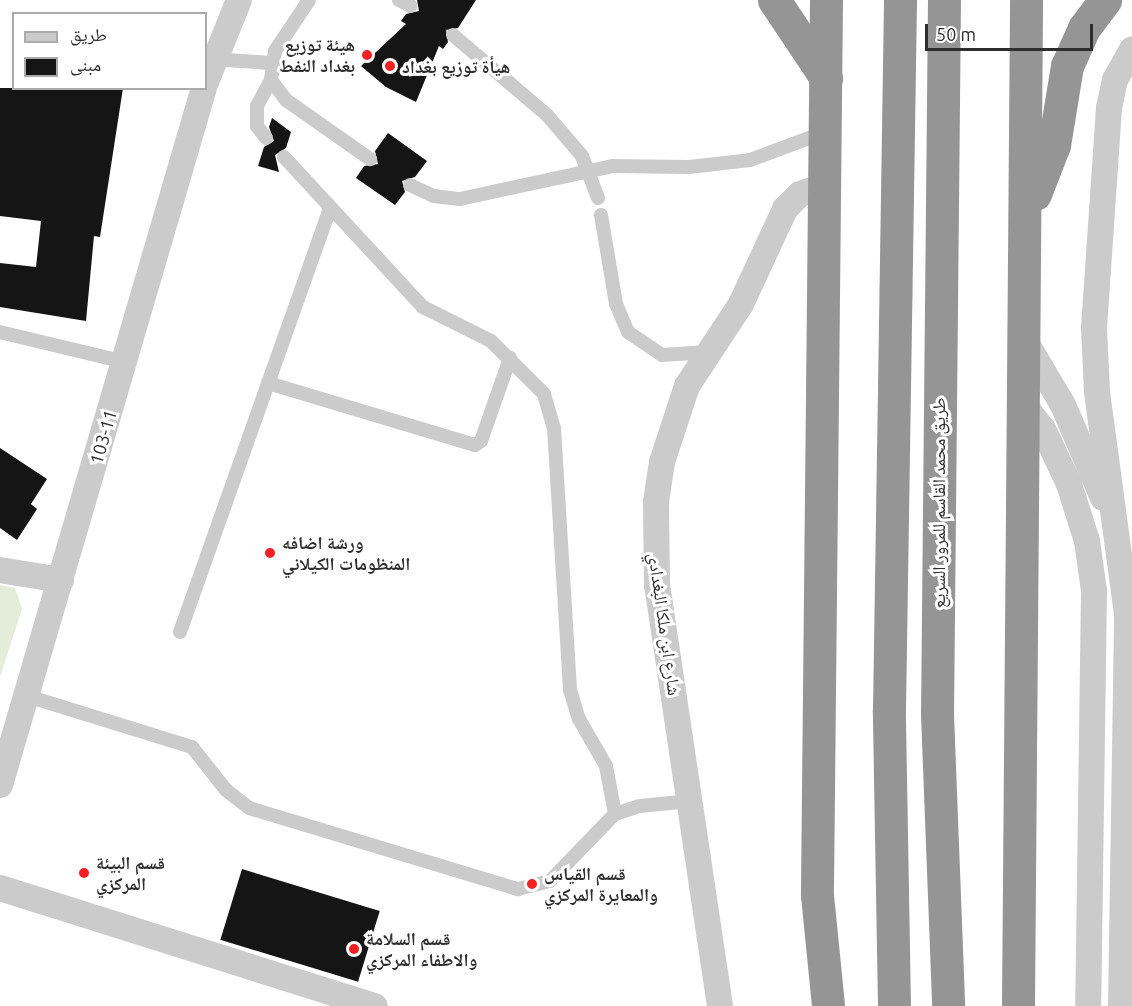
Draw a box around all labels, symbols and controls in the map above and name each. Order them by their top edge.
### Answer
legend [12,12,207,90]
scale bar [928,12,1096,50]
text: طريق [70,24,107,44]
text: 50 m [936,24,976,44]
place label: هيئة توزيع بغداد النفط [279,34,355,76]
marker: هيئة توزيع بغداد النفط [360,48,374,62]
text: مبنى [70,54,101,74]
place label: هيأة توزيع بغداد [402,55,510,77]
marker: هيأة توزيع بغداد [383,59,397,73]
street label: طريق محمد القاسم للمرور السريع [927,398,949,608]
street label: 103-11 [85,407,121,467]
place label: ورشة اضافه المنظومات الكيلاني [282,532,410,574]
marker: ورشة اضافه المنظومات الكيلاني [263,546,277,560]
street label: شارع ابن ملكا البغدادي [644,551,686,697]
place label: قسم البيئة المركزي [96,852,165,894]
place label: قسم القياس والمعايرة المركزي [544,863,658,906]
marker: قسم البيئة المركزي [77,866,91,880]
marker: قسم القياس والمعايرة المركزي [525,877,539,891]
place label: قسم السلامة والاطفاء المركزي [366,928,477,970]
marker: قسم السلامة والاطفاء المركزي [347,942,361,956]

